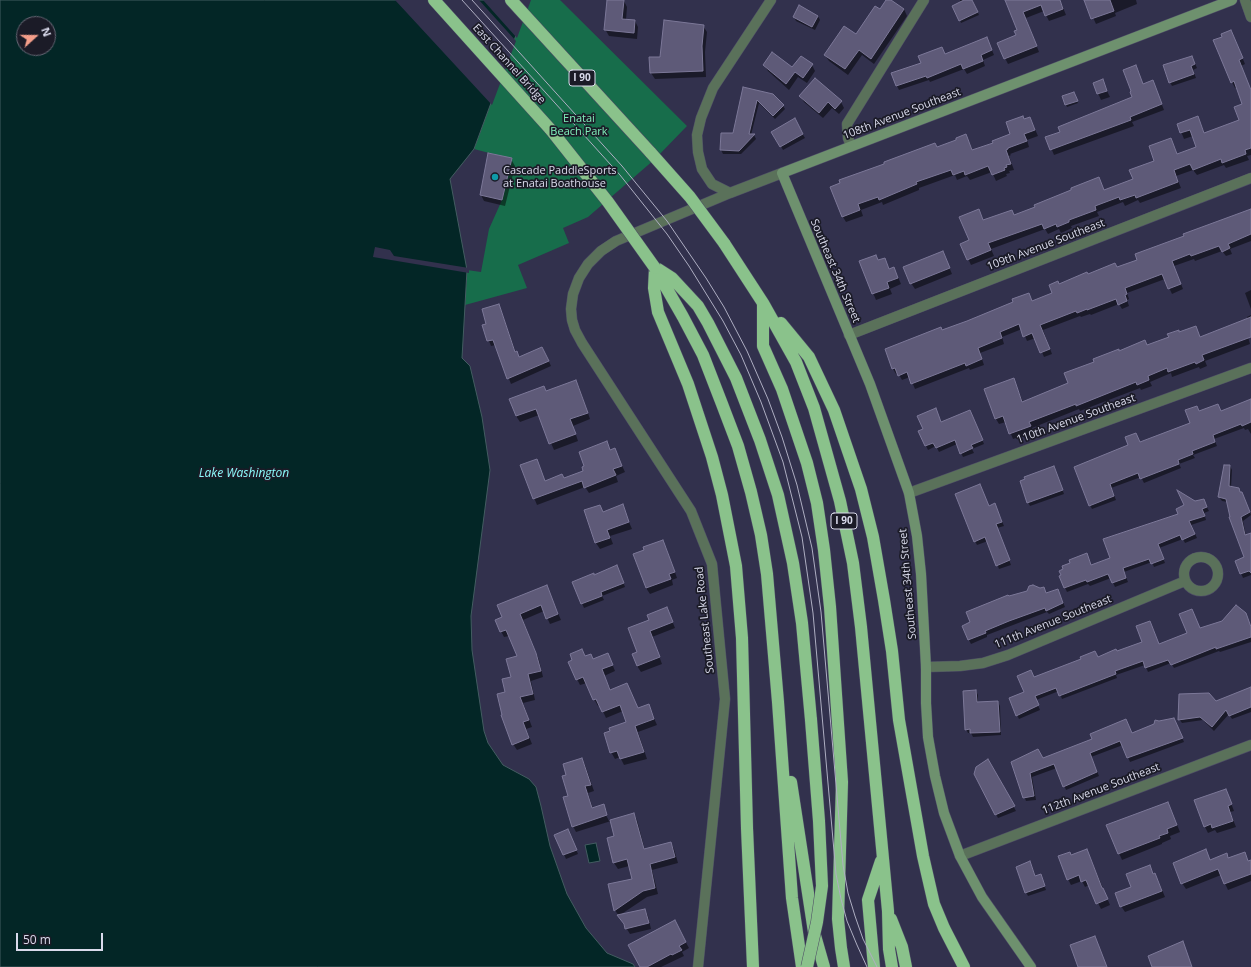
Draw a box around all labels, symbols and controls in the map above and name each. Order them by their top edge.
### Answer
north arrow [16,16,56,56]
street label: East Channel Bridge [470,21,548,107]
text: N [38,25,55,39]
road number: I 90 [569,70,595,86]
street label: 108th Avenue Southeast [841,85,963,143]
park label: Enatai Beach Park [550,112,608,138]
place label: Cascade PaddleSports at Enatai Boathouse [503,164,617,190]
marker: Cascade PaddleSports at Enatai Boathouse [490,172,500,182]
street label: 109th Avenue Southeast [985,216,1107,274]
street label: Southeast 34th Street [807,217,863,325]
street label: 110th Avenue Southeast [1015,391,1137,447]
water label: Lake Washington [199,467,289,481]
road number: I 90 [831,513,857,529]
street label: Southeast 34th Street [897,528,919,640]
street label: Southeast Lake Road [693,566,717,674]
street label: 111th Avenue Southeast [993,592,1113,652]
street label: 112th Avenue Southeast [1040,760,1162,818]
scale bar [18,925,105,951]
text: 50 m [23,931,51,948]

